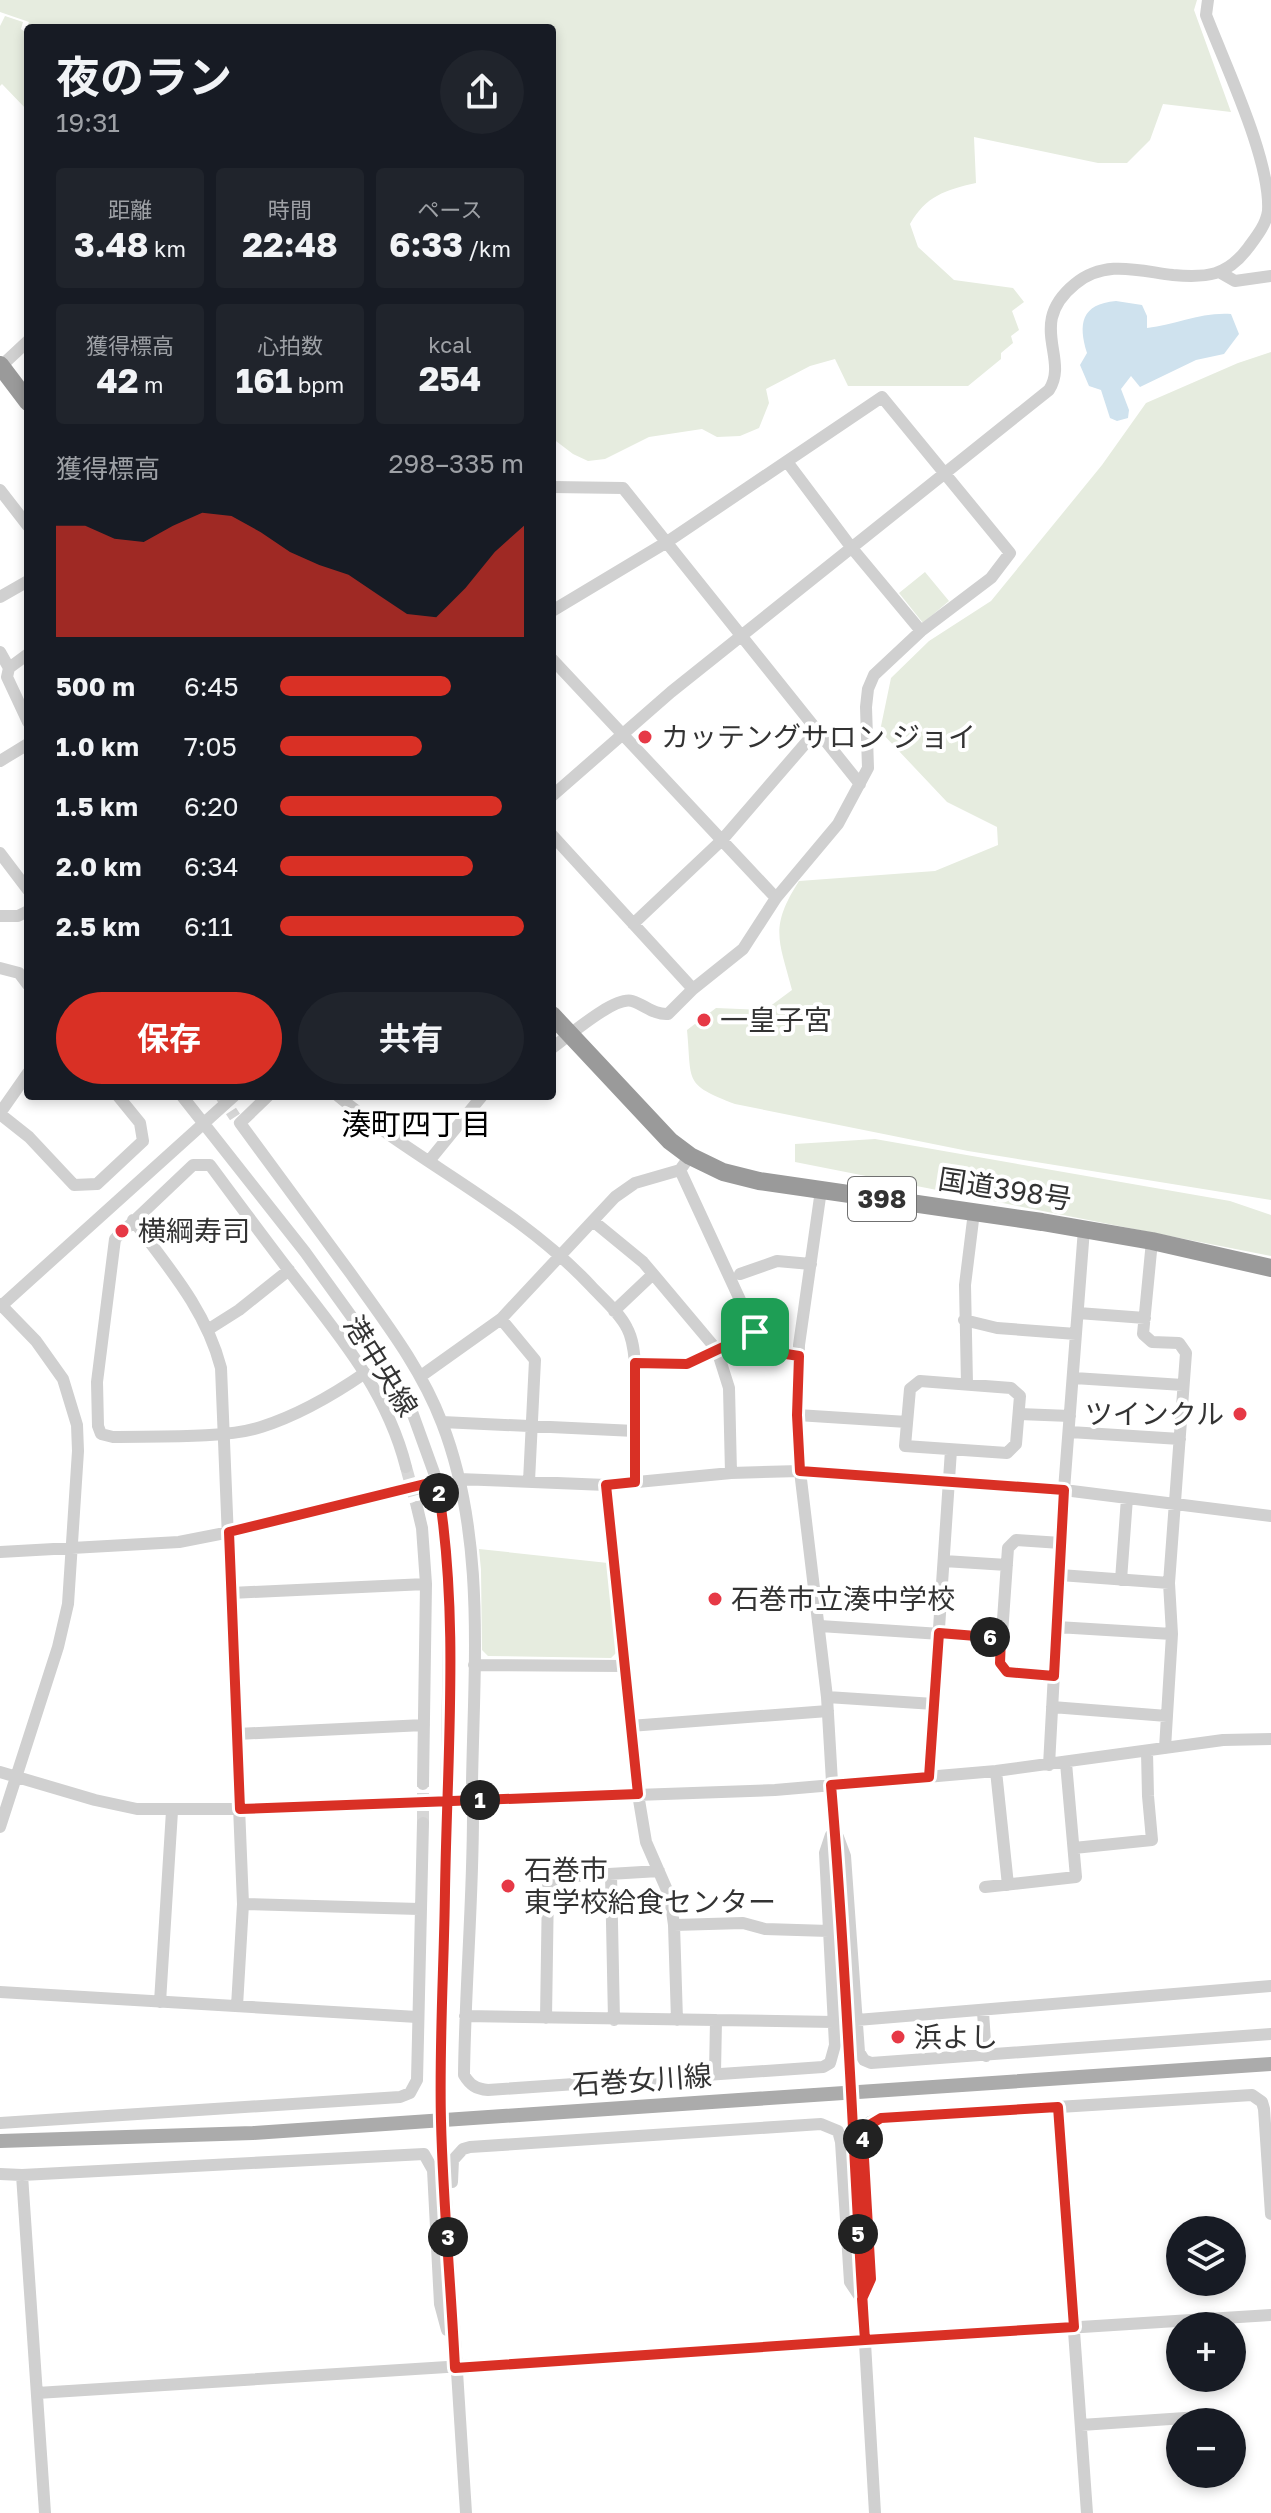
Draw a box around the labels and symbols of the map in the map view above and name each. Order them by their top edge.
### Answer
place label: カッテングサロン ジョイ [661,720,976,753]
marker: カッテングサロン ジョイ [636,728,654,746]
place label: 一皇子宮 [720,1003,832,1036]
marker: 一皇子宮 [695,1011,713,1029]
district label: 湊町四丁目 [341,1106,491,1142]
street label: 国道398号 [936,1162,1074,1215]
road number: 398 [848,1177,916,1221]
place label: 横綱寿司 [138,1214,250,1247]
marker: 横綱寿司 [113,1222,131,1240]
pin [721,1298,789,1366]
street label: 港中央線 [338,1309,425,1422]
place label: ツインクル [1085,1397,1224,1430]
marker: ツインクル [1231,1405,1249,1423]
pin: 2 [419,1473,459,1513]
place label: 石巻市立湊中学校 [731,1582,955,1615]
marker: 石巻市立湊中学校 [706,1590,724,1608]
pin: 6 [970,1617,1010,1657]
pin: 1 [460,1780,500,1820]
place label: 石巻市 東学校給食センター [524,1853,776,1918]
marker: 石巻市 東学校給食センター [499,1877,517,1895]
place label: 浜よし [914,2020,998,2053]
marker: 浜よし [889,2028,907,2046]
street label: 石巻女川線 [571,2058,713,2101]
pin: 4 [843,2119,883,2159]
pin: 5 [838,2214,878,2254]
pin: 3 [428,2217,468,2257]

